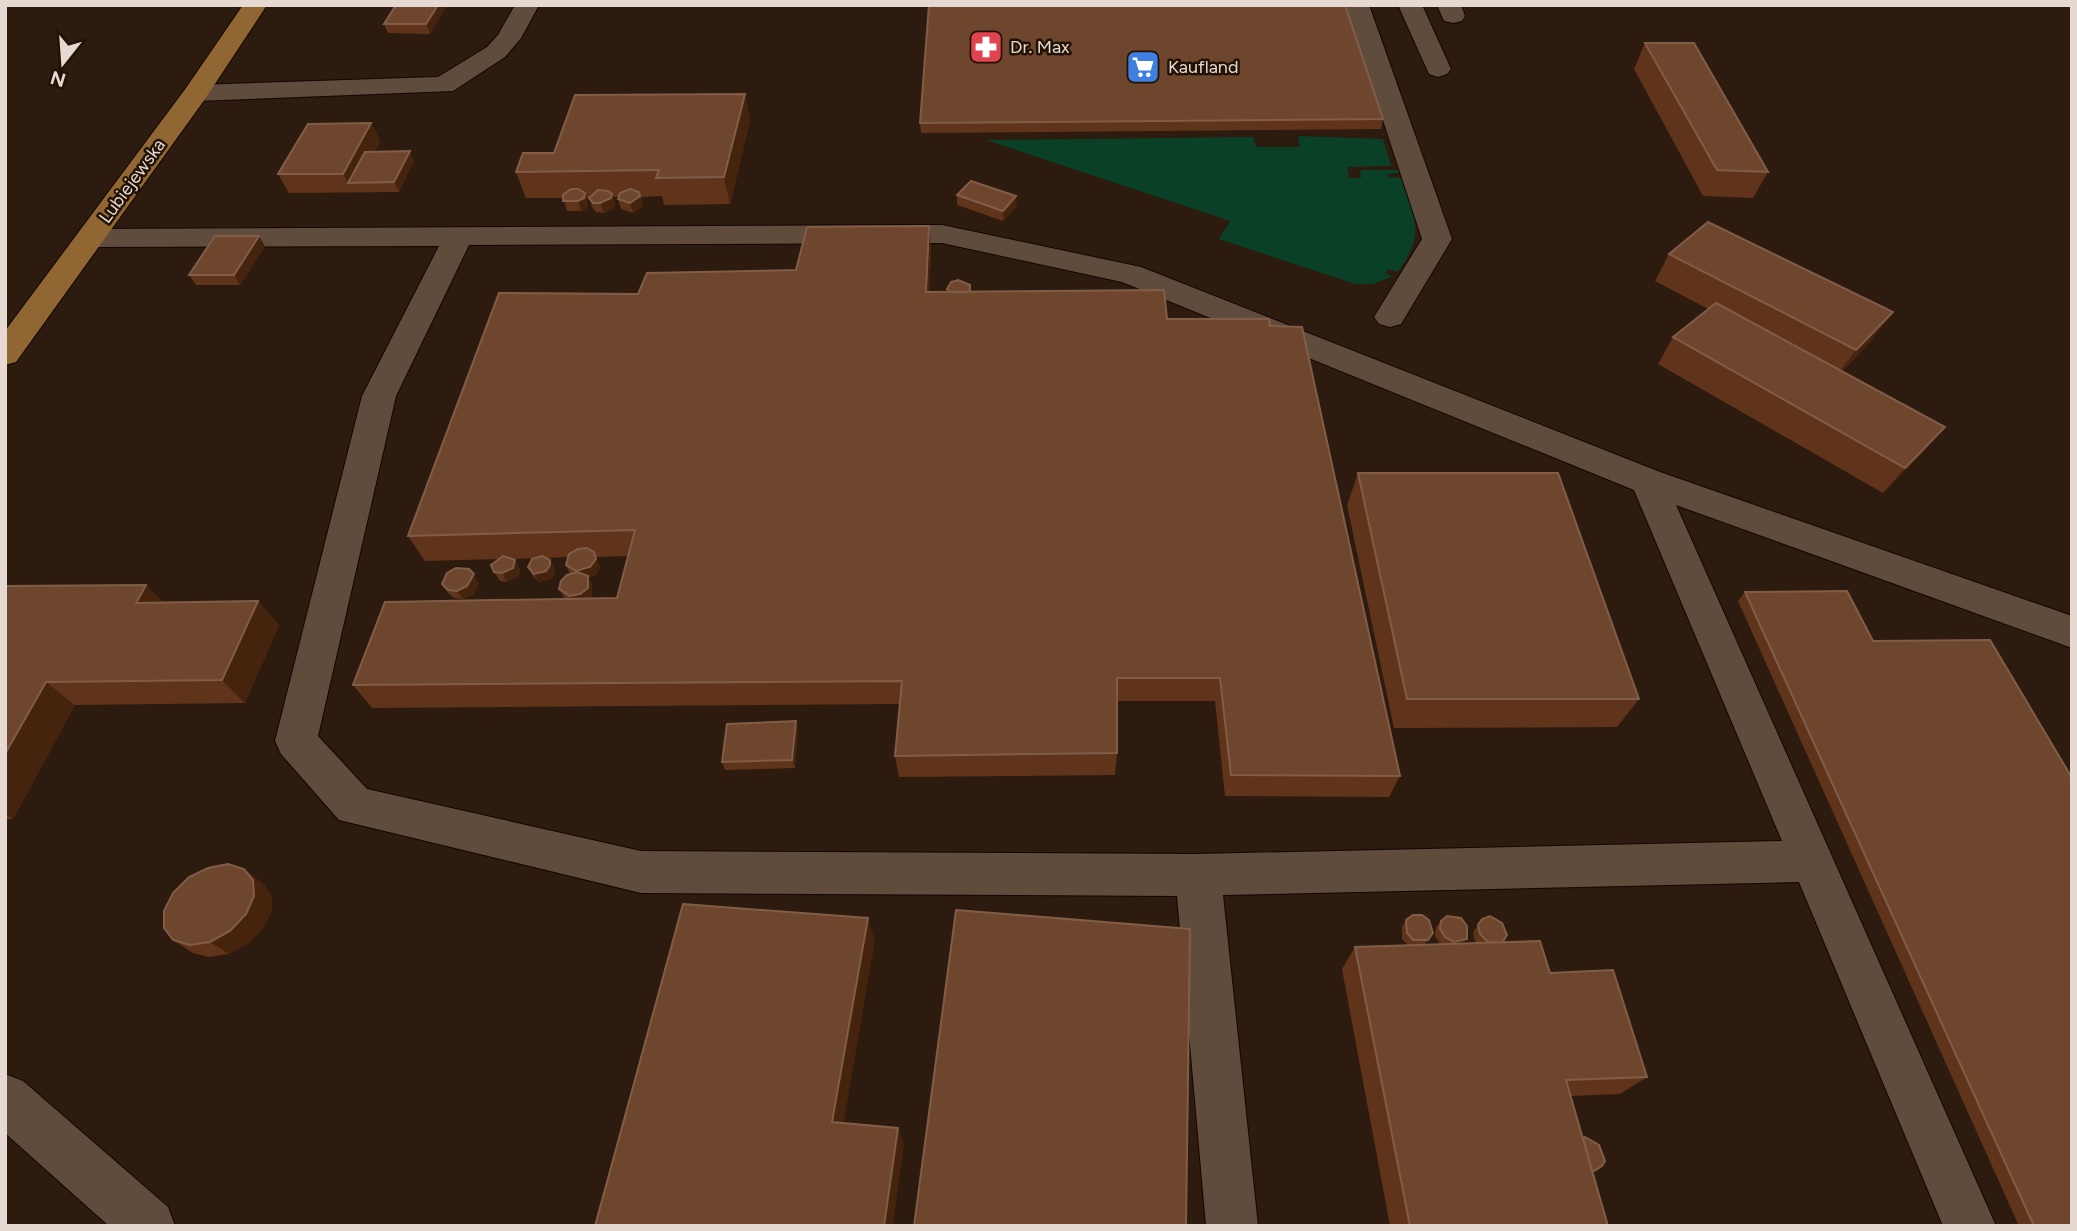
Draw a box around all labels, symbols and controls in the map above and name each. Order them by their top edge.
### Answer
north arrow [28,28,98,98]
pharmacy icon: Dr. Max [967,28,1005,66]
place label: Dr. Max [1010,36,1070,58]
supermarket icon: Kaufland [1124,48,1162,86]
place label: Kaufland [1168,56,1238,78]
text: N [48,66,69,92]
street label: Lubiejewska [94,135,170,227]

